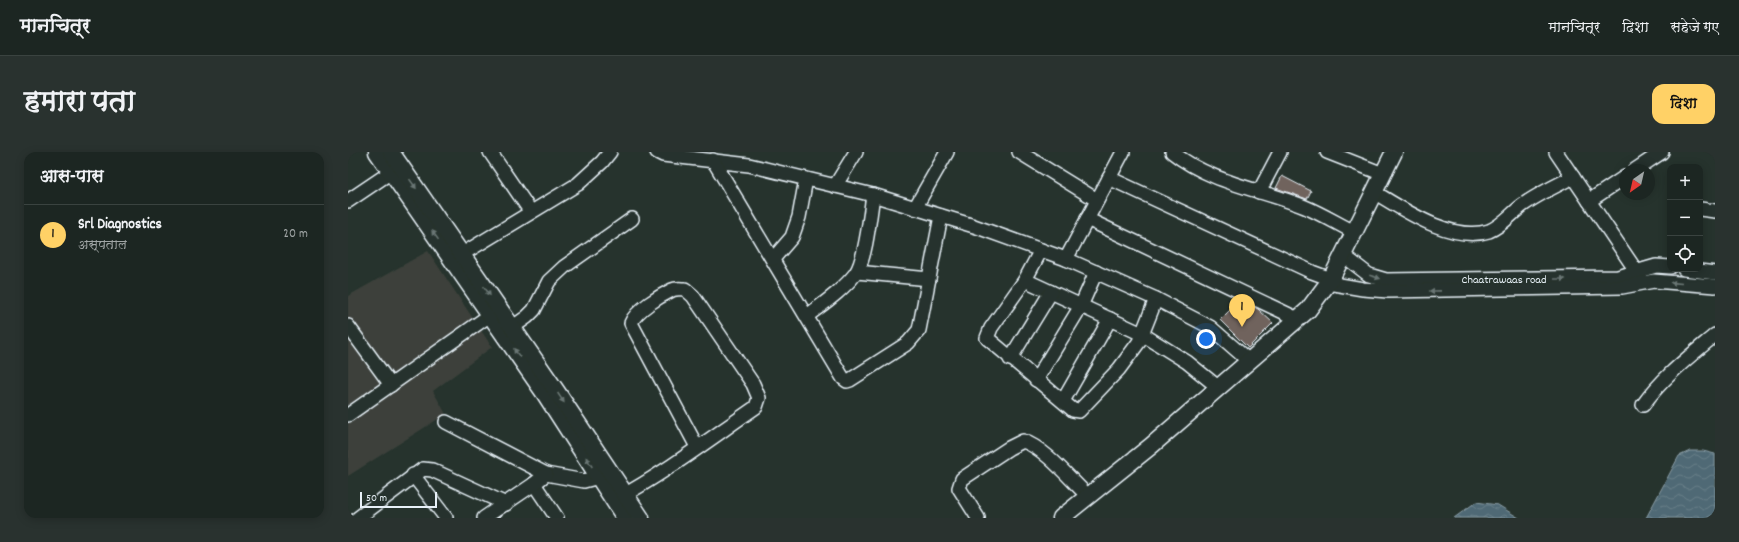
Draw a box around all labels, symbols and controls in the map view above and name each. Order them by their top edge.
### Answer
text: मानचित्र [20,14,90,41]
text: मानचित्र [1548,18,1600,38]
text: दिशा [1622,18,1649,38]
text: सहेजे गए [1671,18,1719,38]
text: हमारा पता [24,84,135,124]
button: दिशा [1652,84,1715,124]
north arrow [1619,164,1655,200]
map controls [1667,164,1703,272]
button: + [1667,164,1703,200]
text: आस-पास [40,166,104,190]
one-way arrow [409,179,417,189]
button: − [1667,200,1703,236]
text: Srl Diagnostics [78,214,162,236]
text: 1 [52,225,54,244]
text: 20 m [283,225,308,244]
one-way arrow [431,230,439,240]
text: अस्पताल [78,236,127,255]
button: locate [1667,236,1703,272]
street label: Chaatrawaas road [1461,272,1547,289]
one-way arrow [1369,274,1381,280]
one-way arrow [1554,276,1567,282]
one-way arrow [1670,279,1682,286]
one-way arrow [483,285,491,296]
one-way arrow [1429,287,1441,294]
pin: 1 [1229,294,1255,327]
your location [1196,329,1216,349]
one-way arrow [513,348,521,359]
one-way arrow [557,392,565,403]
one-way arrow [585,457,593,467]
scale bar [360,490,437,509]
text: 50 m [366,491,387,507]

